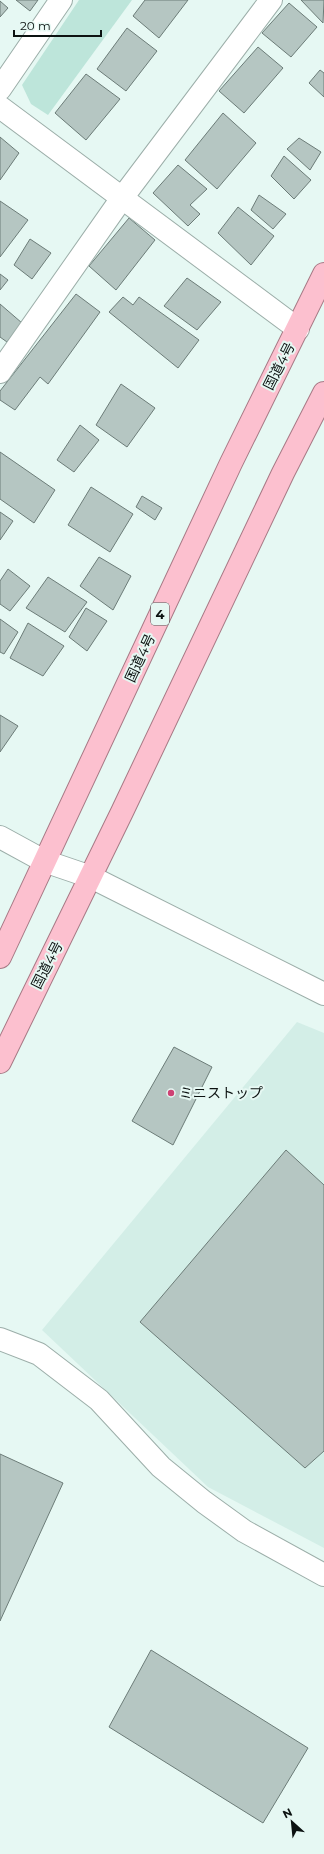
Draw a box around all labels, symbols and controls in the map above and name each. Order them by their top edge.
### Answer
scale bar [14,12,101,38]
text: 20 m [20,18,51,33]
street label: 国道4号 [259,339,299,393]
road number: 4 [151,603,169,625]
street label: 国道4号 [121,631,159,685]
street label: 国道4号 [27,938,67,992]
place label: ミニストップ [179,1084,263,1102]
marker: ミニストップ [166,1088,176,1098]
north arrow [272,1802,312,1842]
text: N [280,1805,295,1821]

